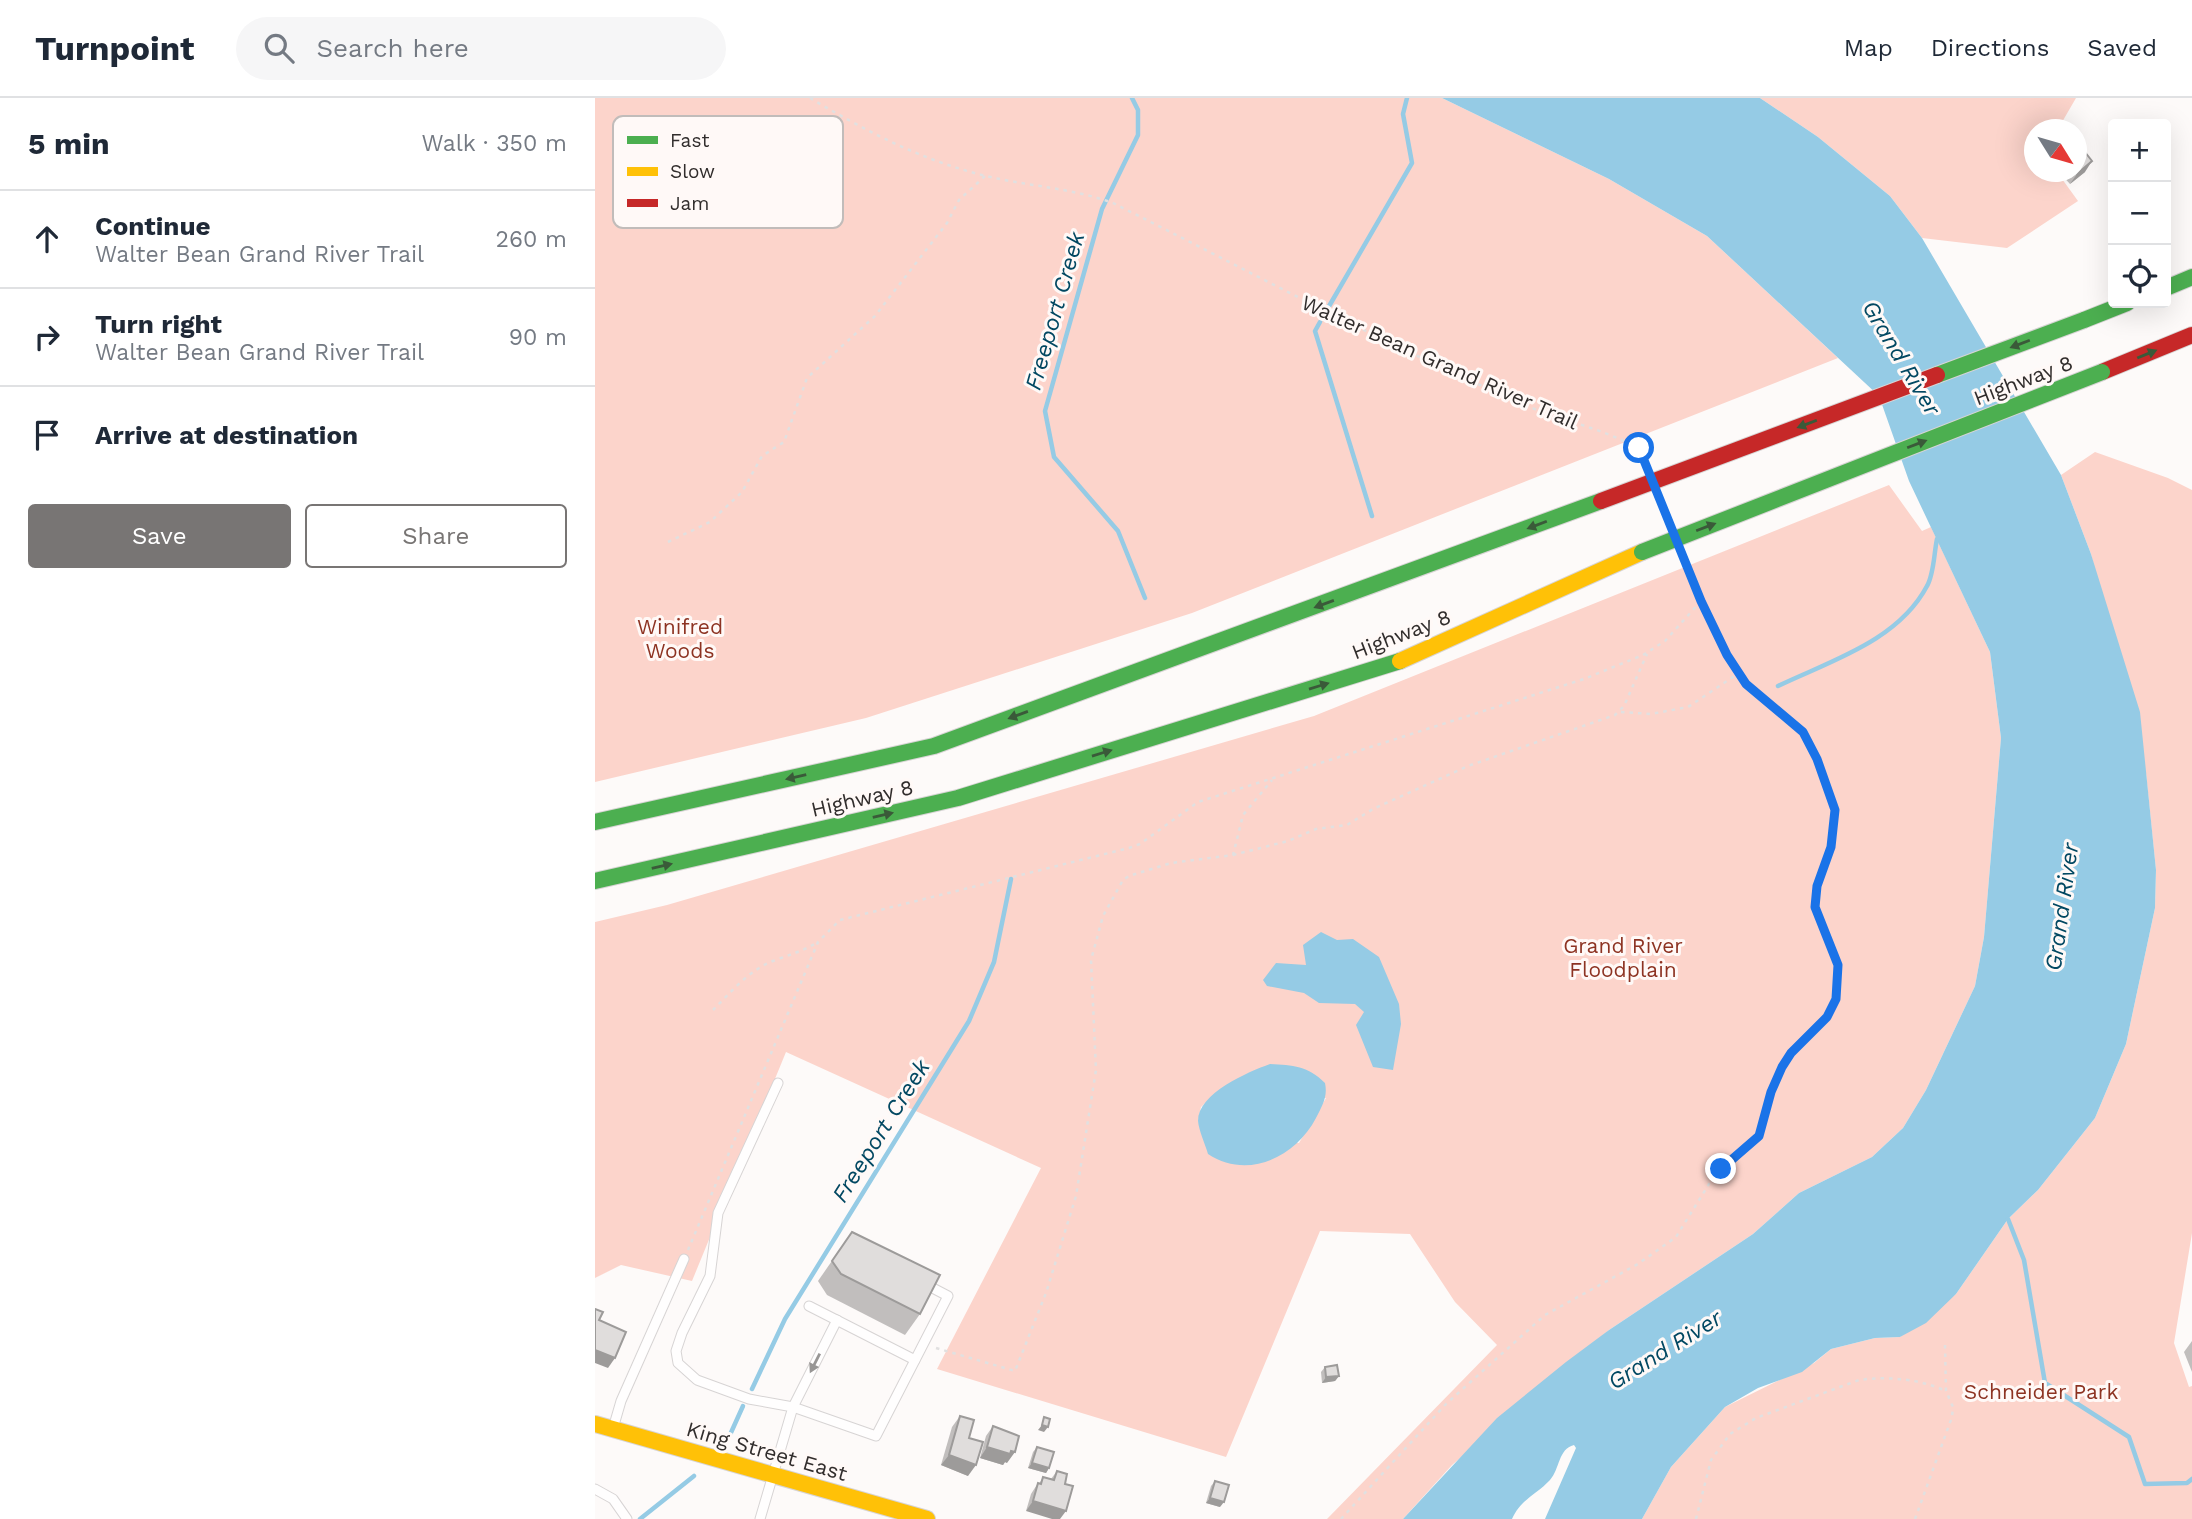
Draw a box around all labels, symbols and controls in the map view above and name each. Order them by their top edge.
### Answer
search box [236,17,726,80]
text: Turnpoint [35,29,194,68]
icon: search [260,29,298,67]
text: Search here [316,33,469,63]
text: Map [1844,34,1893,62]
text: Directions [1931,34,2049,62]
text: Saved [2087,34,2157,62]
legend [613,116,843,228]
north arrow [2024,119,2087,182]
map controls [2108,119,2171,308]
button: + [2108,119,2171,182]
text: 5 min [28,126,110,161]
text: Fast [670,129,709,152]
text: Walk · 350 m [421,130,567,157]
text: Slow [670,160,715,183]
button: − [2108,182,2171,245]
text: Jam [670,192,709,215]
text: Continue [95,211,211,241]
icon: ahead [28,220,66,258]
text: 260 m [496,226,567,253]
water label: Freeport Creek [1020,227,1091,393]
text: Walter Bean Grand River Trail [95,241,424,268]
button: locate [2108,245,2171,308]
street label: Walter Bean Grand River Trail [1298,289,1583,435]
water label: Grand River [1856,296,1946,421]
text: Turn right [95,309,222,339]
icon: right [28,318,66,356]
text: 90 m [509,324,567,351]
one-way arrow [2009,338,2030,349]
text: Walter Bean Grand River Trail [95,339,424,366]
one-way arrow [2136,348,2157,359]
street label: Highway 8 [1970,350,2076,410]
icon: arrive [28,416,66,454]
one-way arrow [1796,418,1817,429]
text: Arrive at destination [95,420,358,450]
route start [1623,432,1654,463]
one-way arrow [1907,439,1928,450]
button: Save [28,504,291,568]
button: Share [305,504,567,568]
one-way arrow [1527,520,1548,531]
one-way arrow [1695,522,1716,533]
one-way arrow [1313,599,1334,610]
street label: Highway 8 [1348,604,1454,664]
park label: Winifred Woods [637,614,723,663]
one-way arrow [1309,680,1330,690]
one-way arrow [1007,710,1028,721]
one-way arrow [1092,747,1113,758]
one-way arrow [785,772,807,783]
street label: Highway 8 [809,774,915,822]
one-way arrow [872,809,894,820]
water label: Grand River [2040,840,2084,973]
one-way arrow [651,860,673,871]
park label: Grand River Floodplain [1563,933,1683,982]
water label: Freeport Creek [826,1053,936,1207]
route end [1705,1153,1736,1184]
water label: Grand River [1603,1304,1728,1396]
one-way arrow [809,1354,821,1373]
park label: Schneider Park [1964,1379,2118,1404]
street label: King Street East [684,1416,851,1486]

